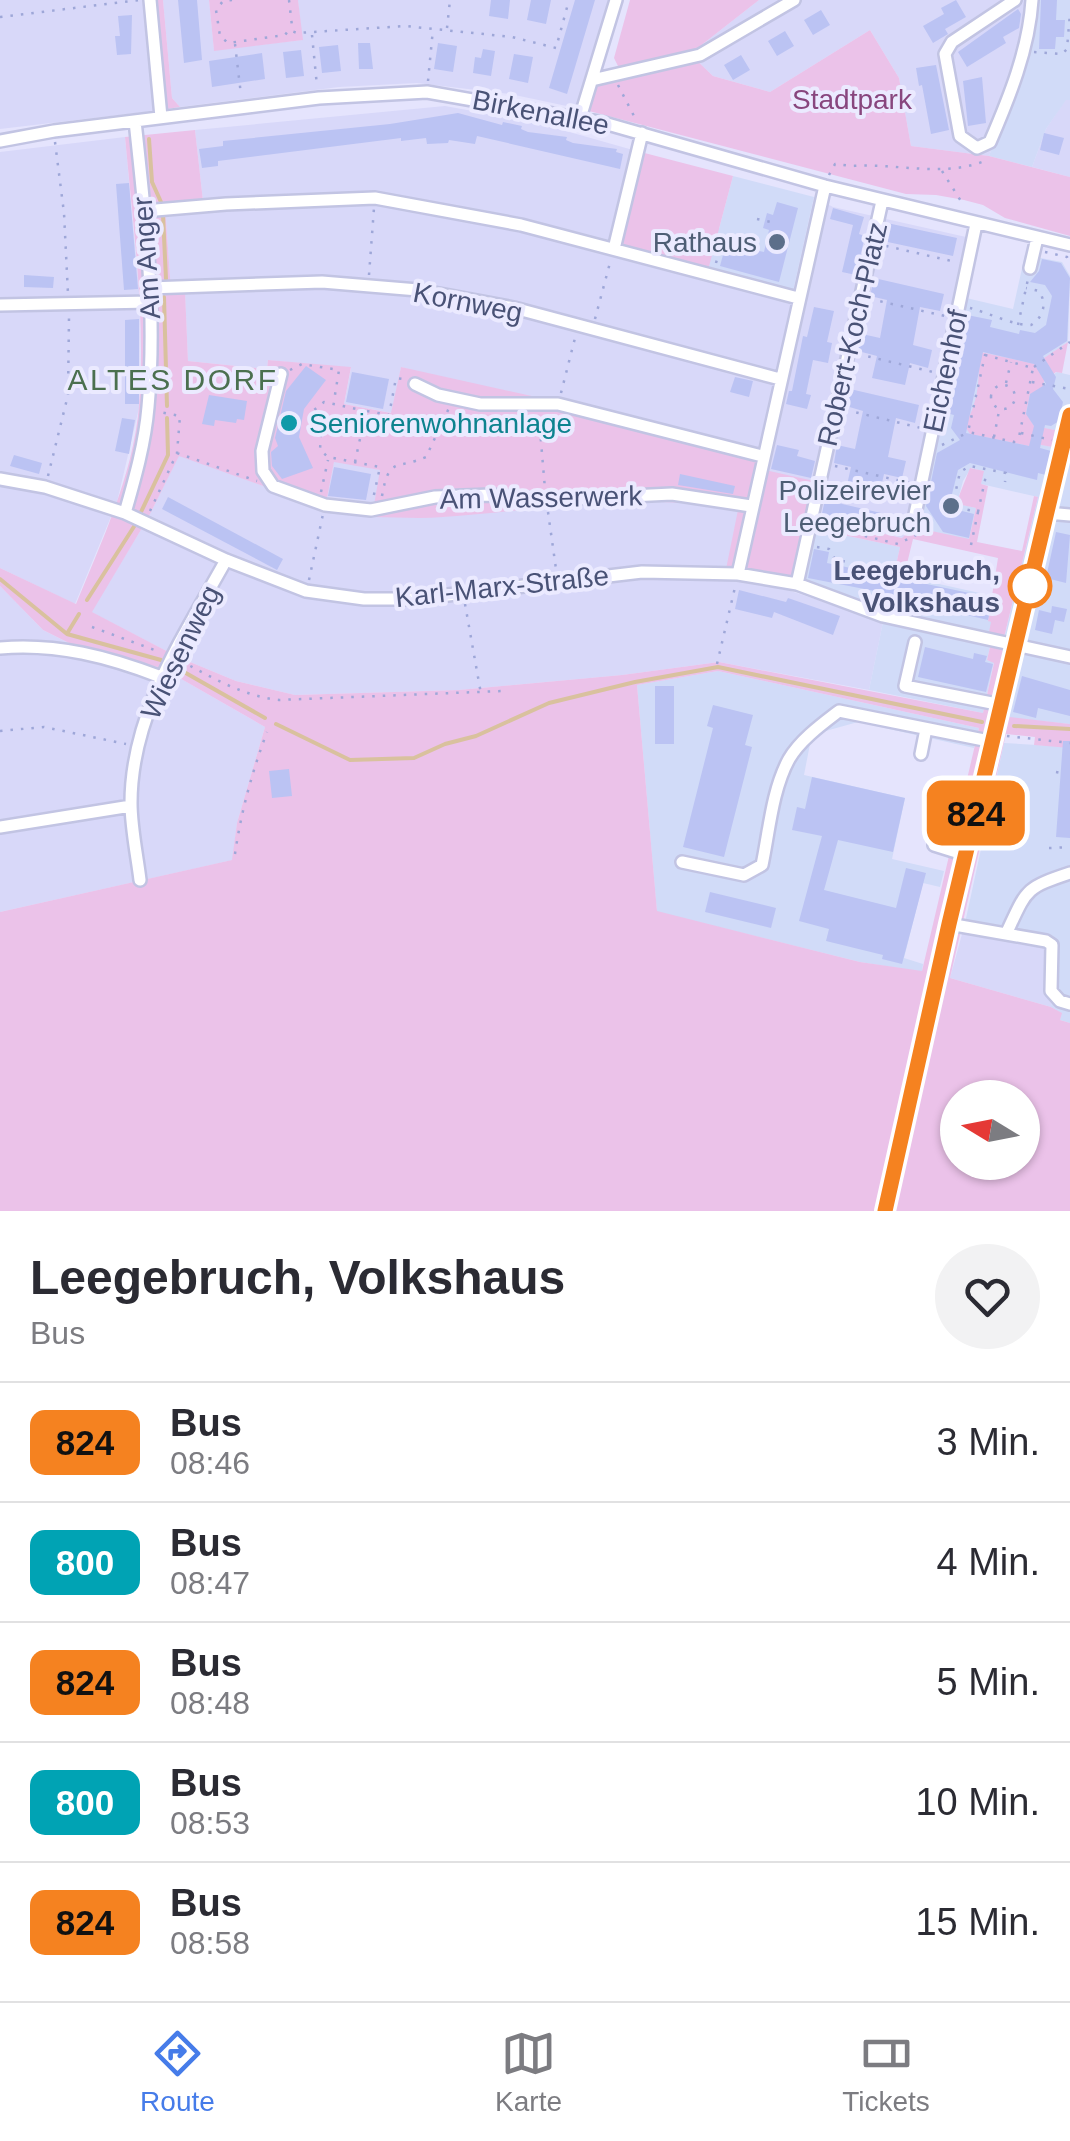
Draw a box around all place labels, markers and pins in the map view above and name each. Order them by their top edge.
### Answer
place label: Rathaus [653,227,757,258]
marker: Rathaus [766,231,788,253]
place label: Seniorenwohnanlage [309,408,572,439]
marker: Seniorenwohnanlage [278,412,300,434]
place label: Polizeirevier Leegebruch [779,475,931,538]
marker: Polizeirevier Leegebruch [940,495,962,517]
place label: Leegebruch, Volkshaus [834,555,1000,618]
marker: Leegebruch, Volkshaus [1009,565,1051,607]

